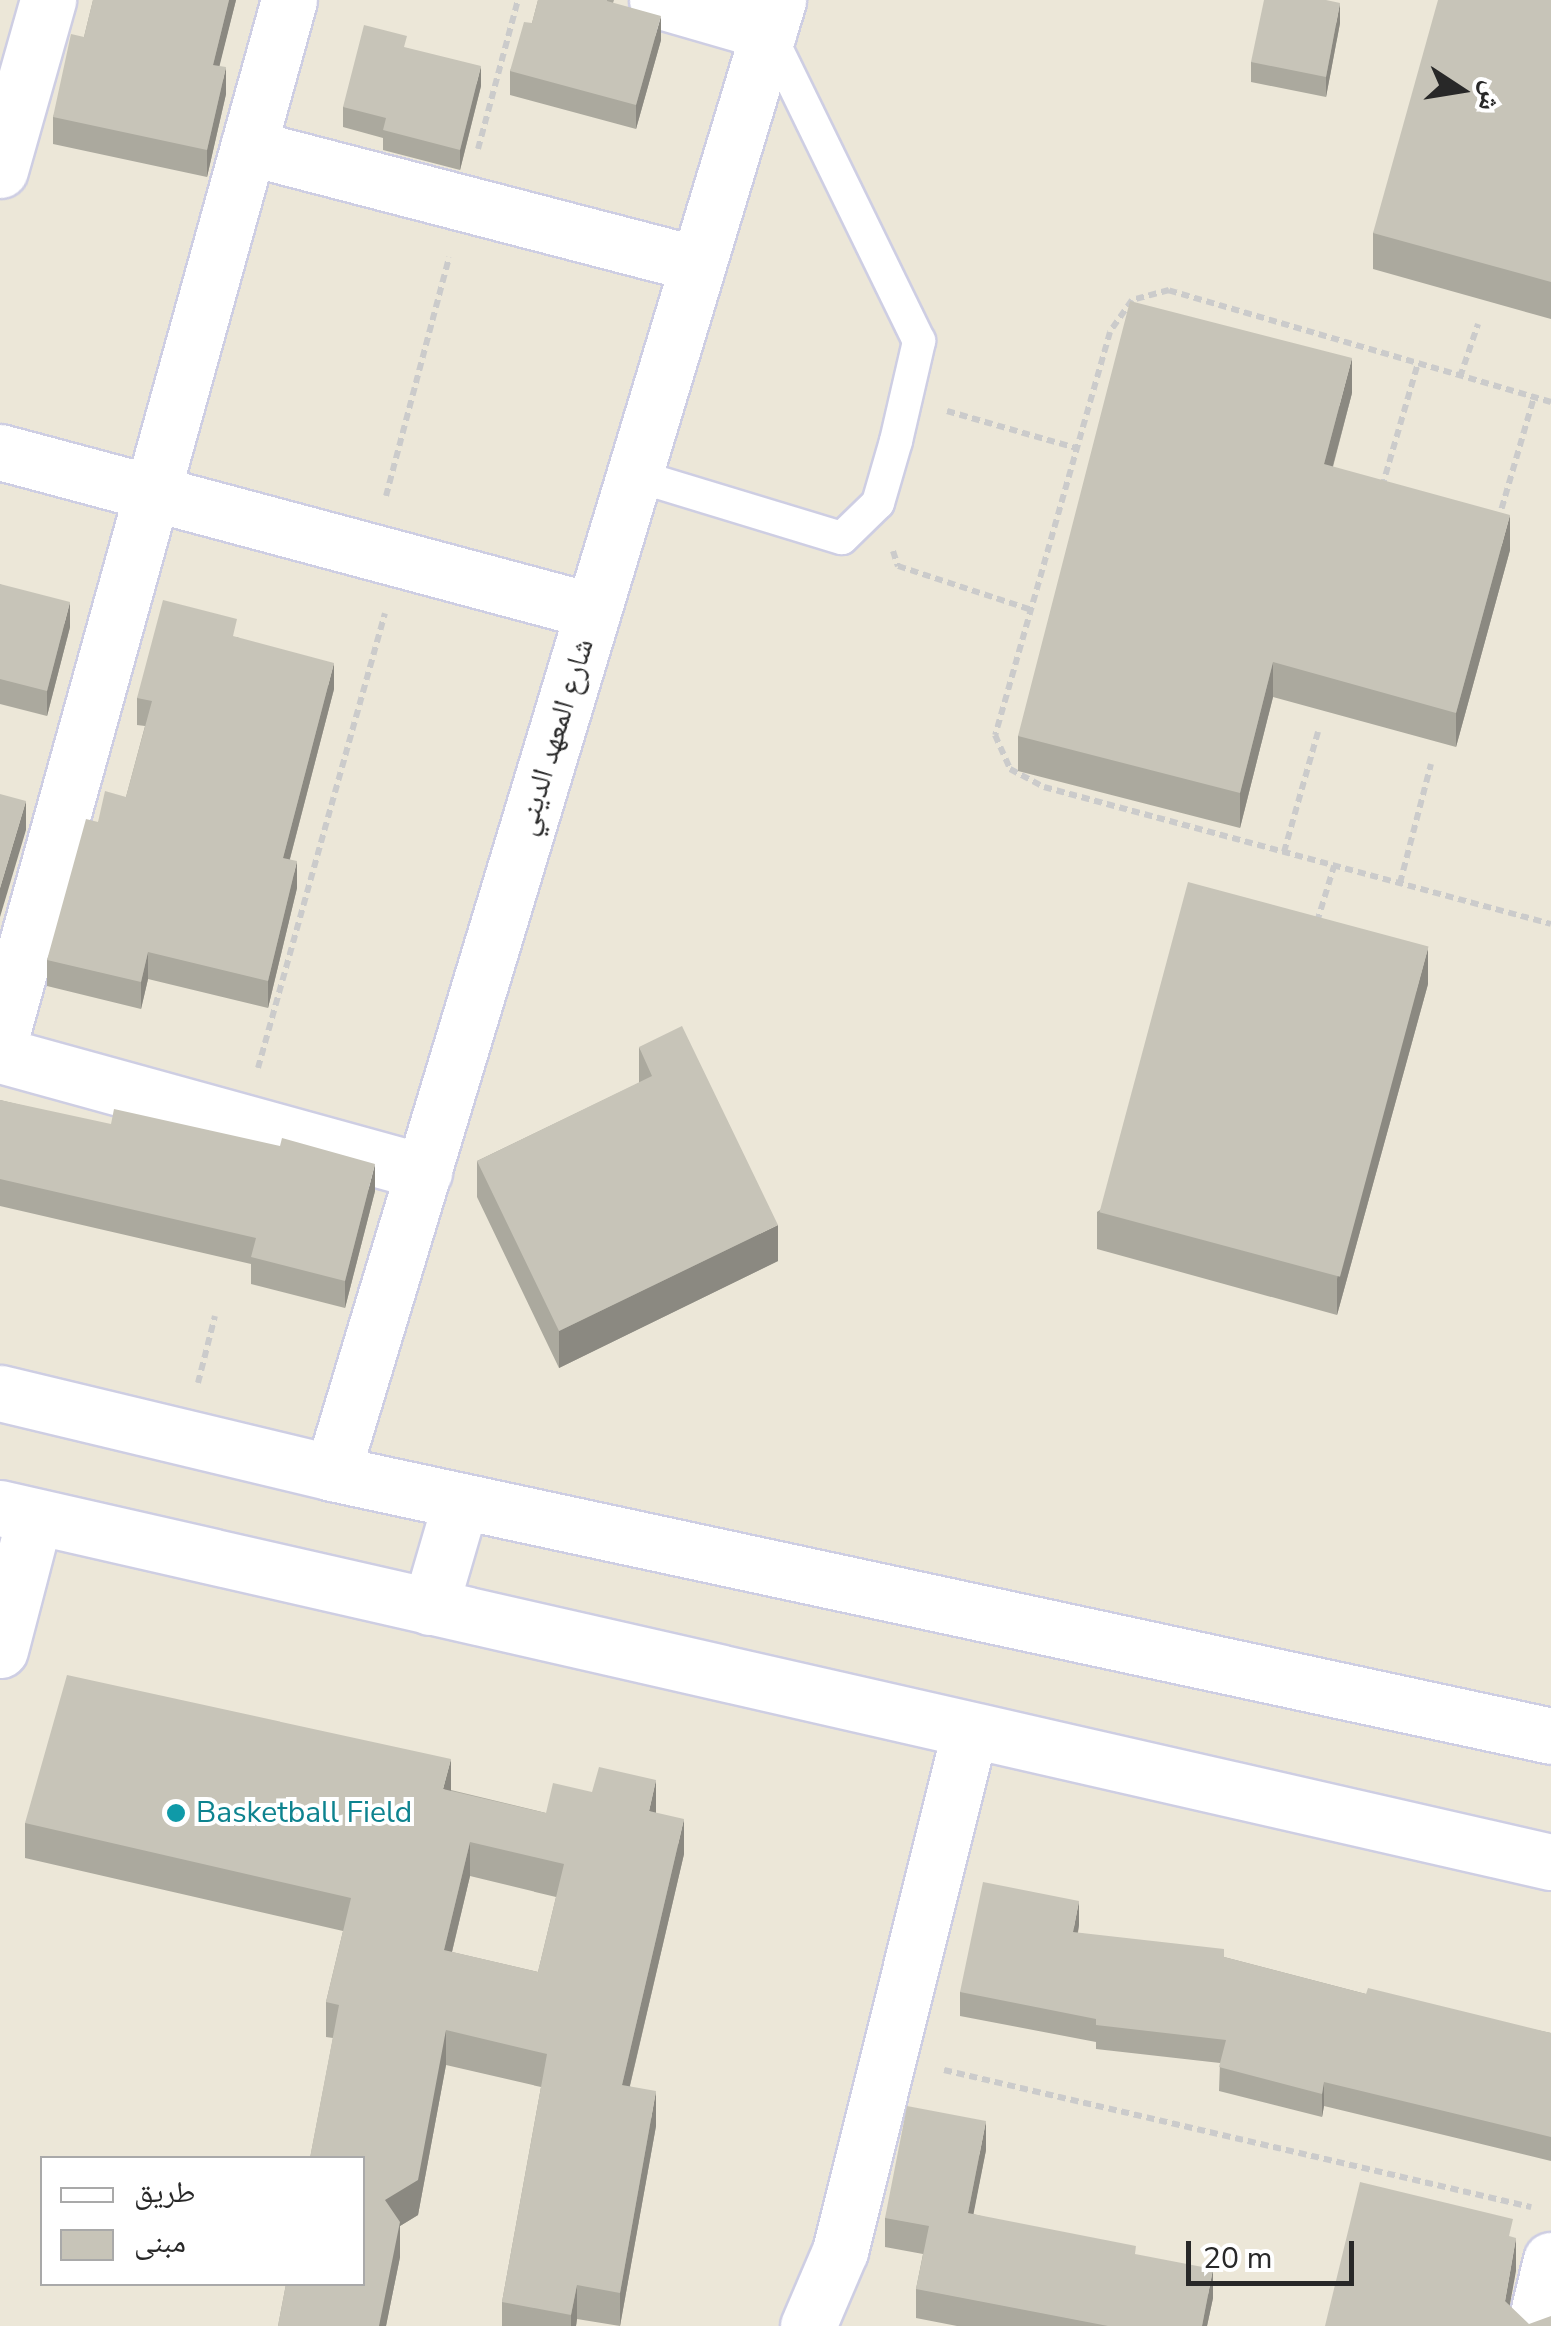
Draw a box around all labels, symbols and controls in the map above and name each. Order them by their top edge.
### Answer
north arrow [1411,40,1511,140]
text: ش [1469,78,1512,115]
street label: شارع المعهد الديني [508,634,602,840]
place label: Basketball Field [196,1795,412,1831]
marker: Basketball Field [165,1802,187,1824]
legend [40,2156,365,2286]
text: طريق [134,2172,195,2213]
scale bar [1191,2221,1358,2283]
text: مبنى [134,2222,186,2263]
text: 20 m [1203,2238,1272,2279]

